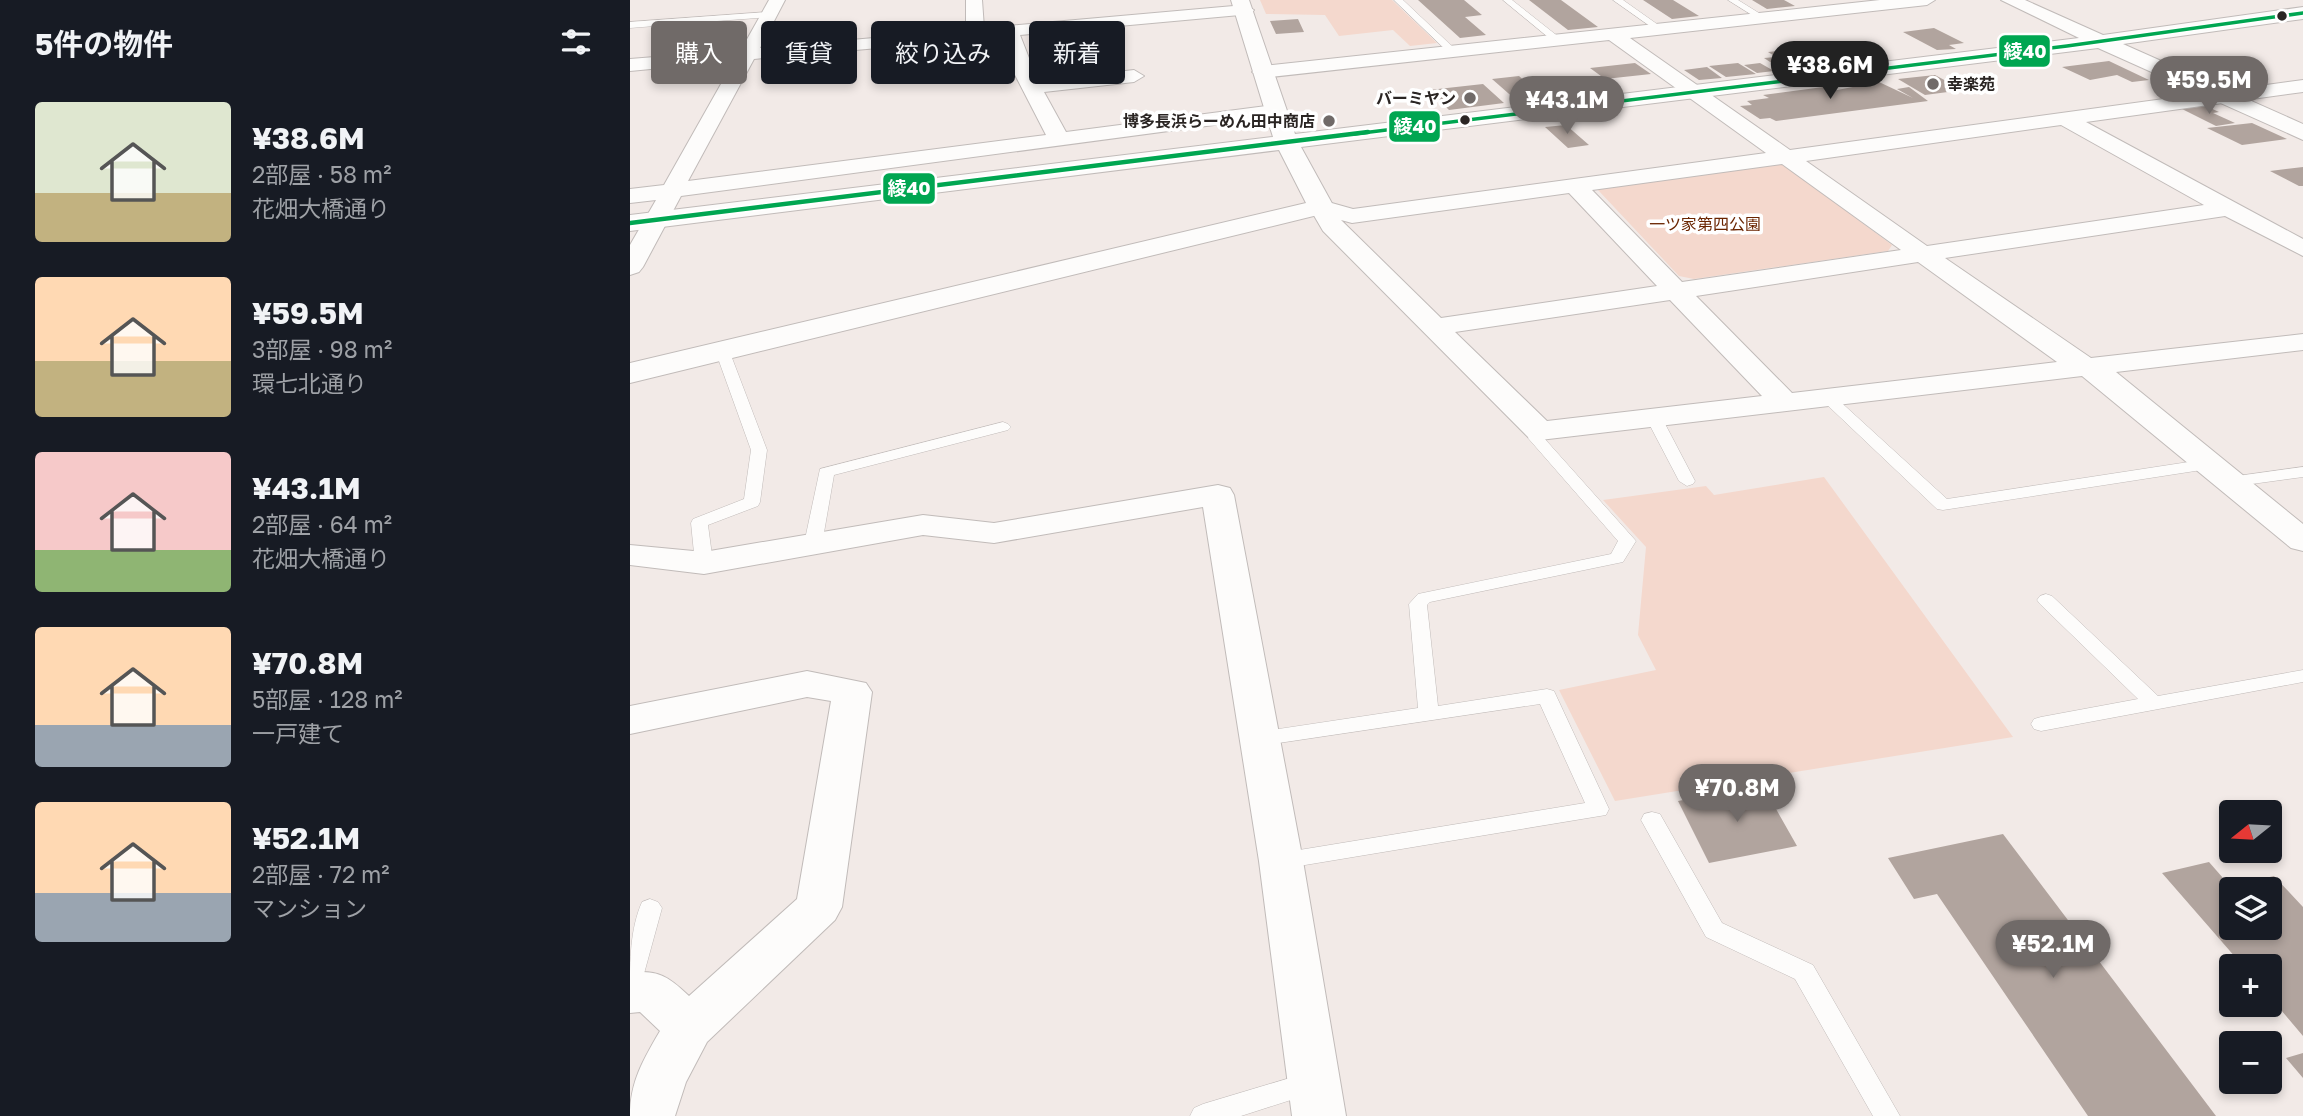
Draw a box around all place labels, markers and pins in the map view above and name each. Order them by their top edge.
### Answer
unlabelled marker [2275,9,2289,23]
pin: ¥38.6M [1773,42,1887,101]
pin: ¥59.5M [2152,57,2266,116]
place label: 幸楽苑 [1947,74,1995,94]
pin: ¥43.1M [1510,76,1624,136]
marker: 幸楽苑 [1925,76,1941,92]
place label: バーミヤン [1376,88,1456,108]
marker: バーミヤン [1462,90,1478,106]
place label: 博多長浜らーめん田中商店 [1123,111,1315,131]
marker: 博多長浜らーめん田中商店 [1321,113,1337,129]
unlabelled marker [1458,113,1472,127]
pin: ¥70.8M [1680,764,1794,824]
pin: ¥52.1M [1996,920,2110,980]

